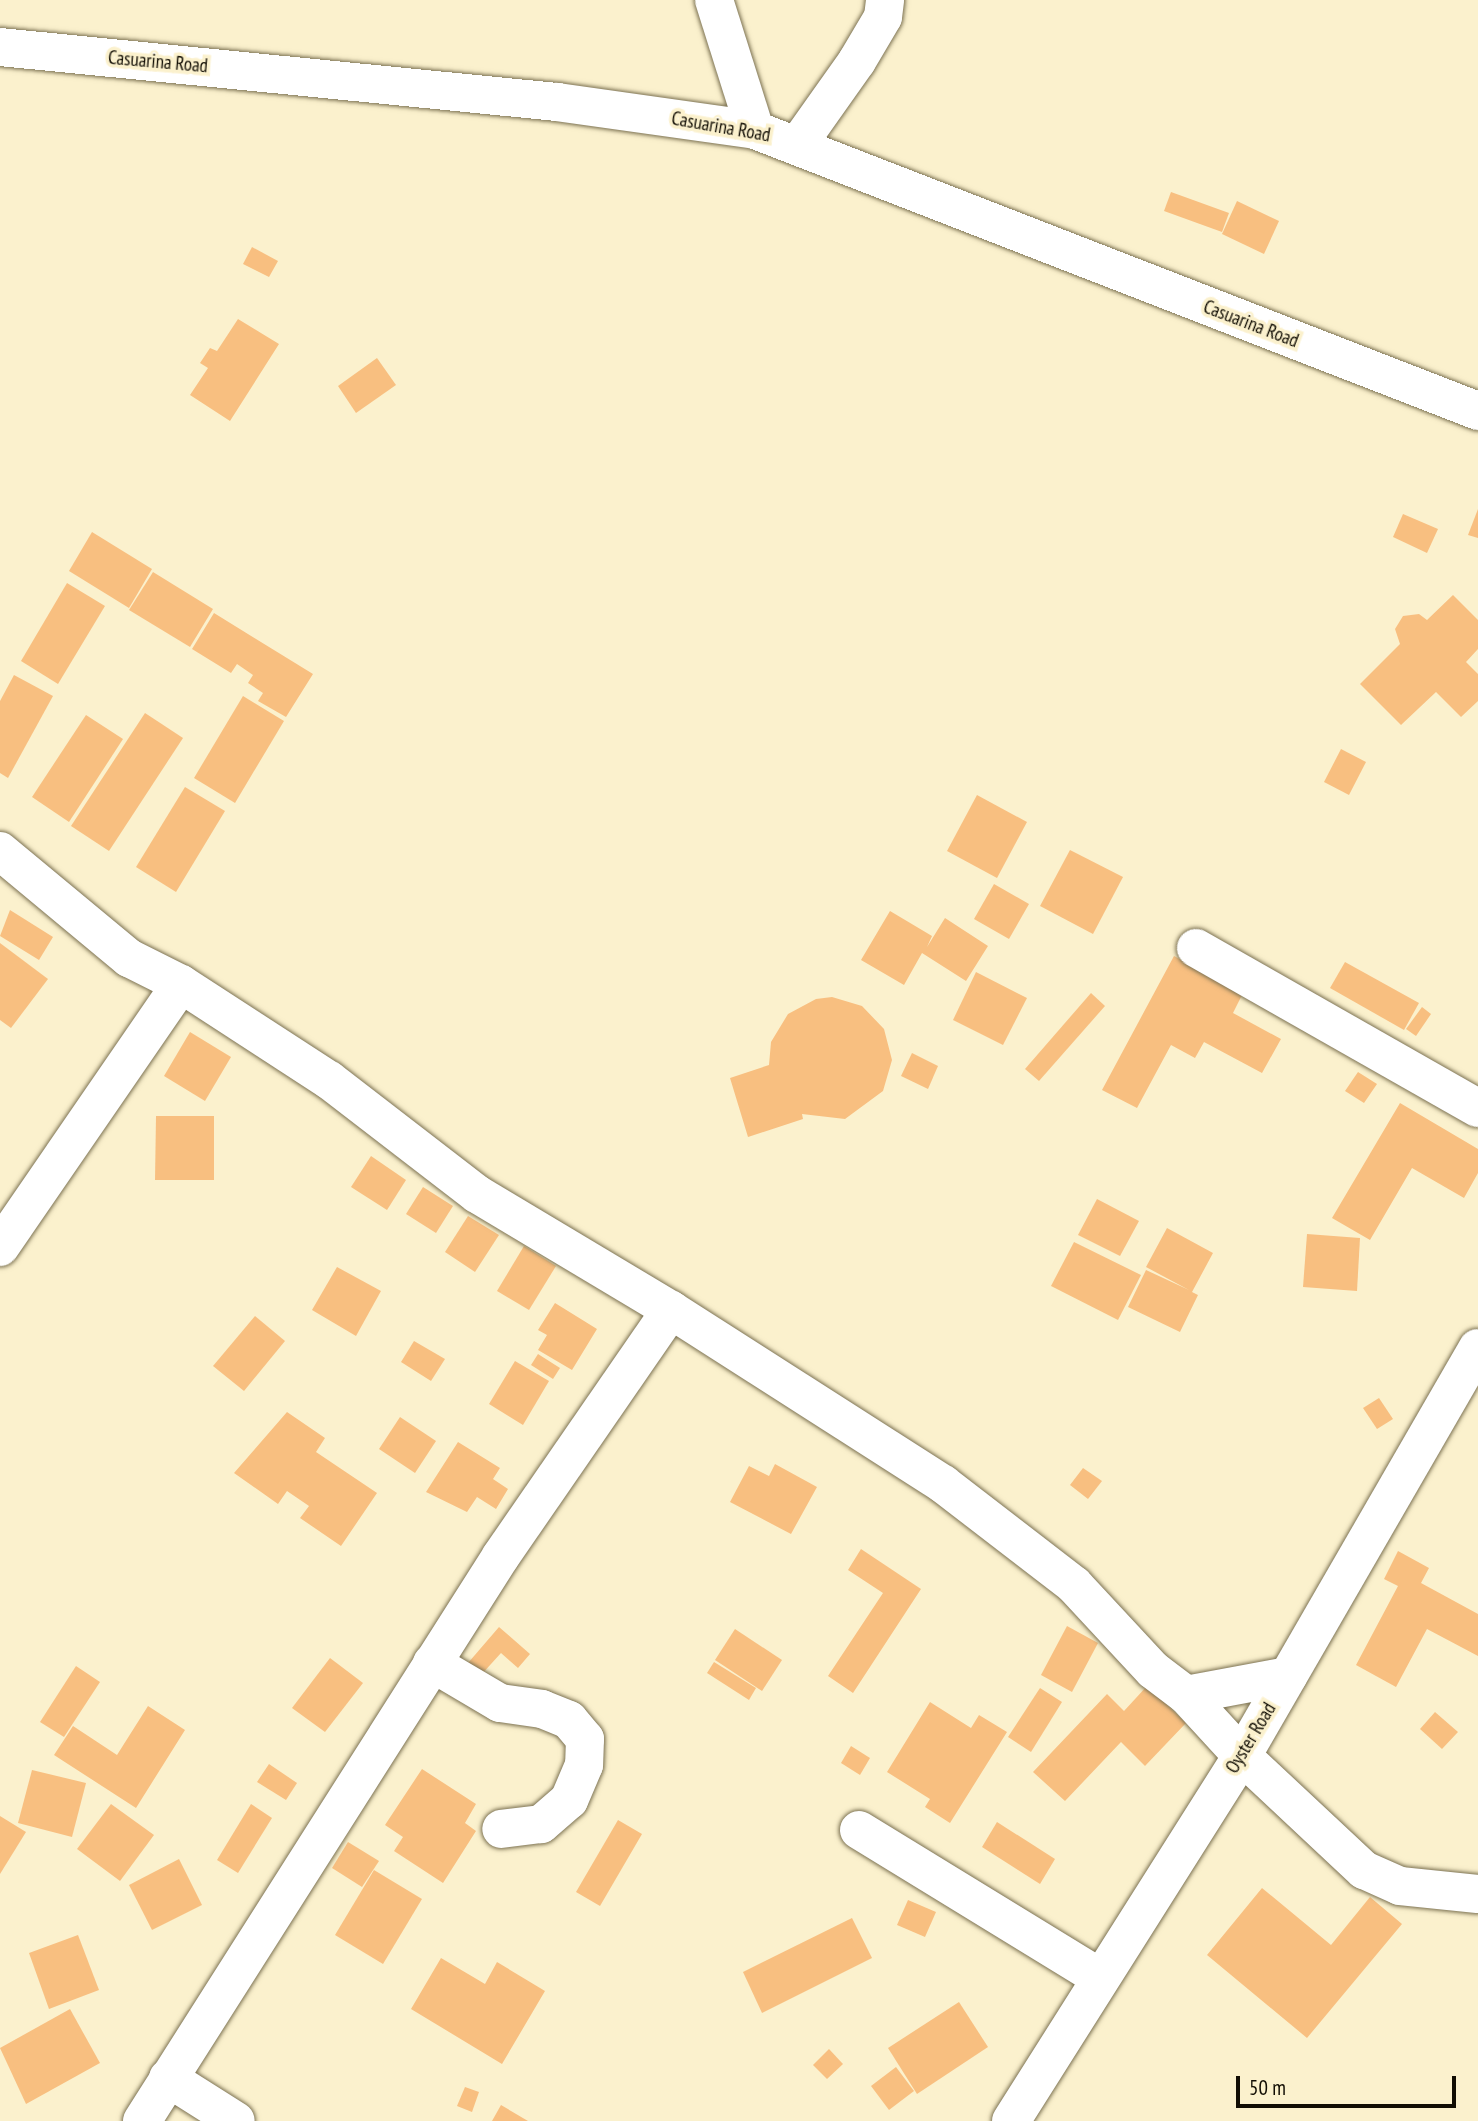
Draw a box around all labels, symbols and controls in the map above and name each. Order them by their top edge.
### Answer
street label: Casuarina Road [107,46,209,78]
street label: Casuarina Road [670,107,772,147]
street label: Casuarina Road [1200,295,1302,353]
street label: Oyster Road [1221,1699,1281,1777]
scale bar [1240,2062,1460,2106]
text: 50 m [1249,2074,1286,2101]

